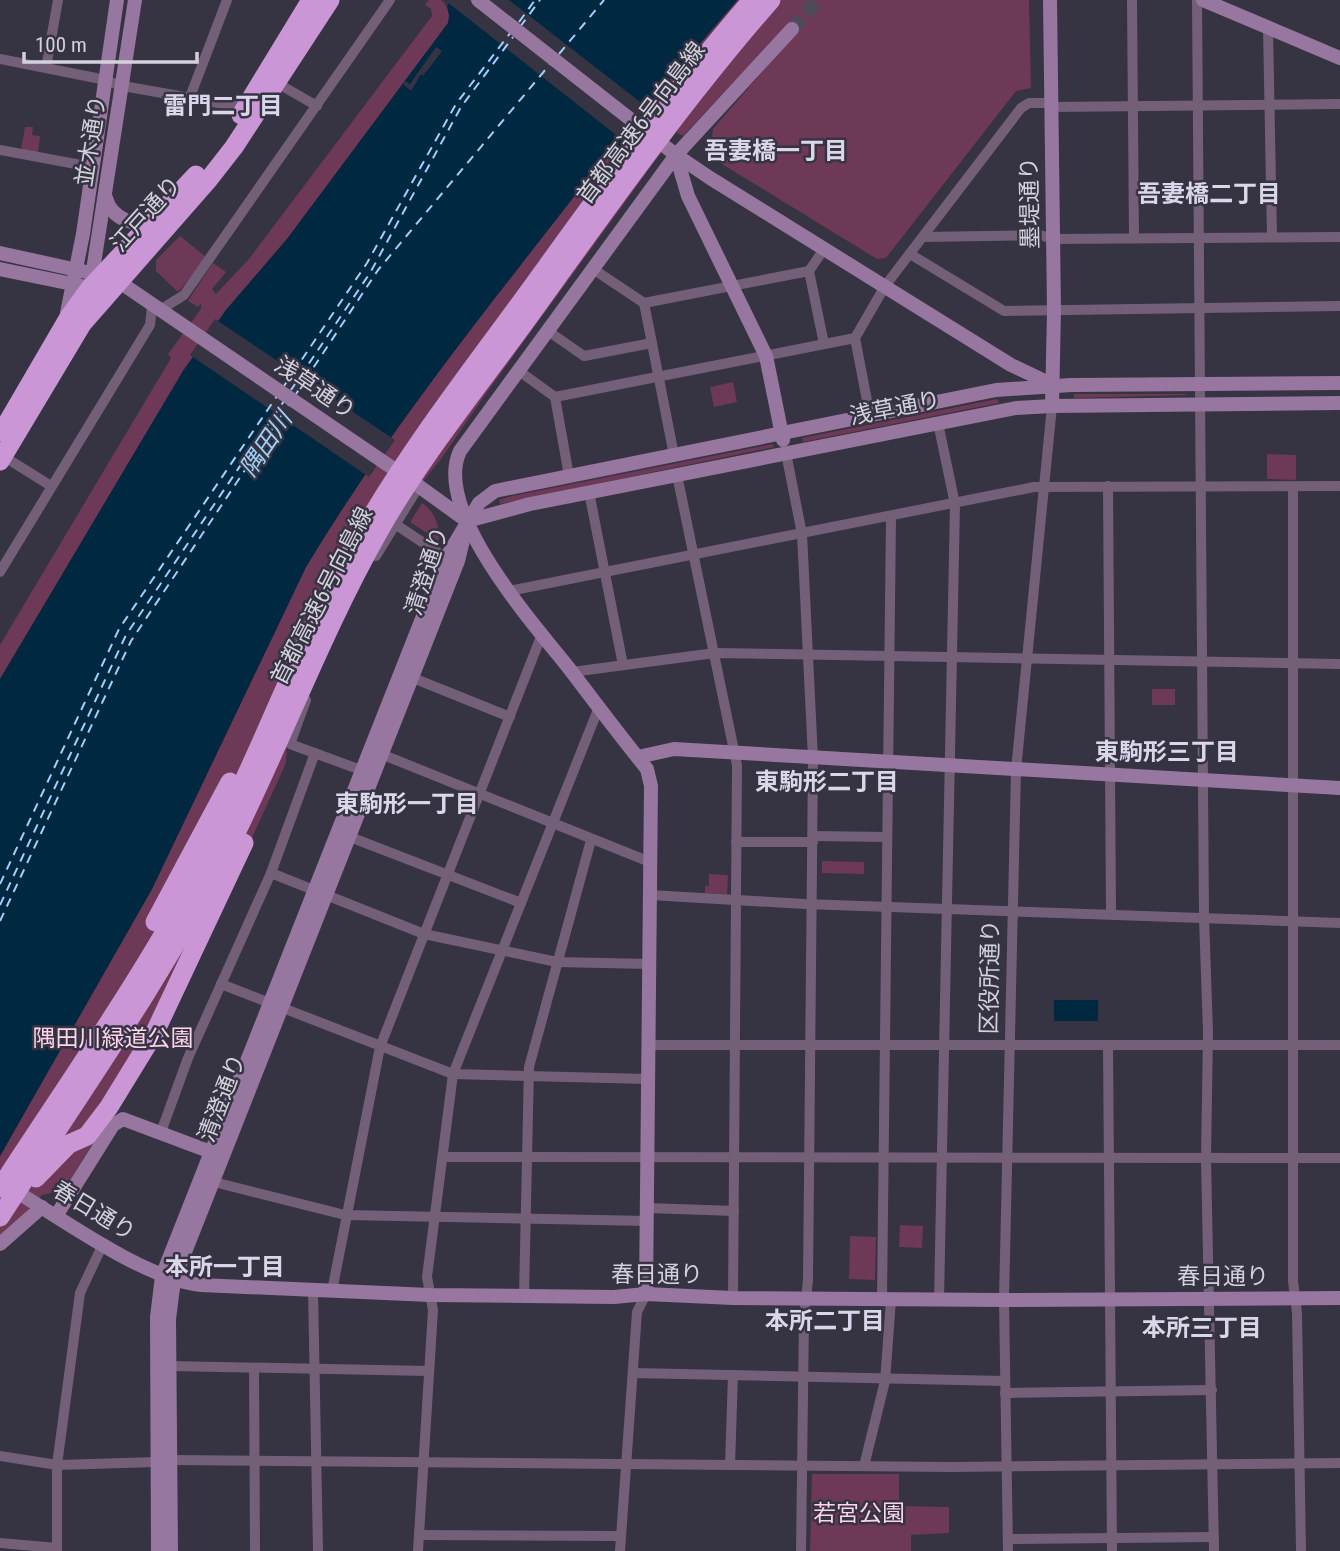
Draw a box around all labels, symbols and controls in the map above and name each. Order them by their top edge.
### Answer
scale bar [24,21,198,65]
text: 100 m [35,33,87,57]
street label: 首都高速6号向島線 [571,37,711,209]
district label: 雷門二丁目 [163,92,283,120]
street label: 並木通り [70,93,112,189]
district label: 吾妻橋一丁目 [704,137,848,165]
street label: 墨堤通り [1016,157,1044,249]
street label: 江戸通り [105,171,187,257]
district label: 吾妻橋二丁目 [1137,180,1281,208]
street label: 浅草通り [269,351,361,425]
street label: 浅草通り [847,386,943,430]
water label: 隅田川 [234,404,299,482]
street label: 首都高速6号向島線 [266,503,378,689]
street label: 清澄通り [400,523,454,619]
district label: 東駒形三丁目 [1095,738,1239,766]
district label: 東駒形二丁目 [755,768,899,796]
district label: 東駒形一丁目 [335,790,479,818]
street label: 区役所通り [975,919,1005,1035]
park label: 隅田川緑道公園 [33,1025,194,1052]
street label: 清澄通り [193,1050,251,1146]
street label: 春日通り [48,1176,140,1246]
district label: 本所一丁目 [165,1253,285,1281]
street label: 春日通り [611,1261,703,1288]
street label: 春日通り [1177,1263,1269,1290]
district label: 本所二丁目 [765,1307,885,1335]
district label: 本所三丁目 [1142,1314,1262,1342]
park label: 若宮公園 [813,1500,905,1527]

